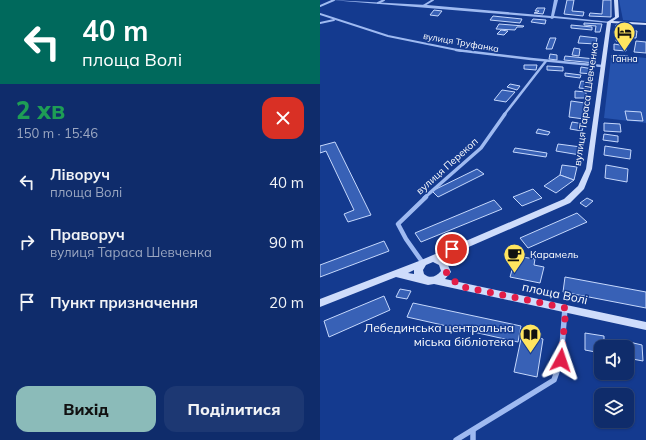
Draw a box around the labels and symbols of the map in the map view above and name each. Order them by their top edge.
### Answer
hotel icon: Ганна [612,20,638,53]
street label: вулиця Труфанка [422,30,500,55]
street label: вулиця Тараса Шевченка [571,41,601,167]
place label: Ганна [612,53,638,64]
street label: вулиця Перекоп [413,135,481,197]
pin [435,232,469,266]
cafe icon: Карамель [501,241,527,274]
place label: Карамель [530,248,579,261]
street label: площа Волі [521,279,589,307]
place label: Лебединська центральна міська бібліотека [364,320,514,349]
library icon: Лебединська центральна міська бібліотека [517,321,543,354]
position arrow [540,339,582,381]

